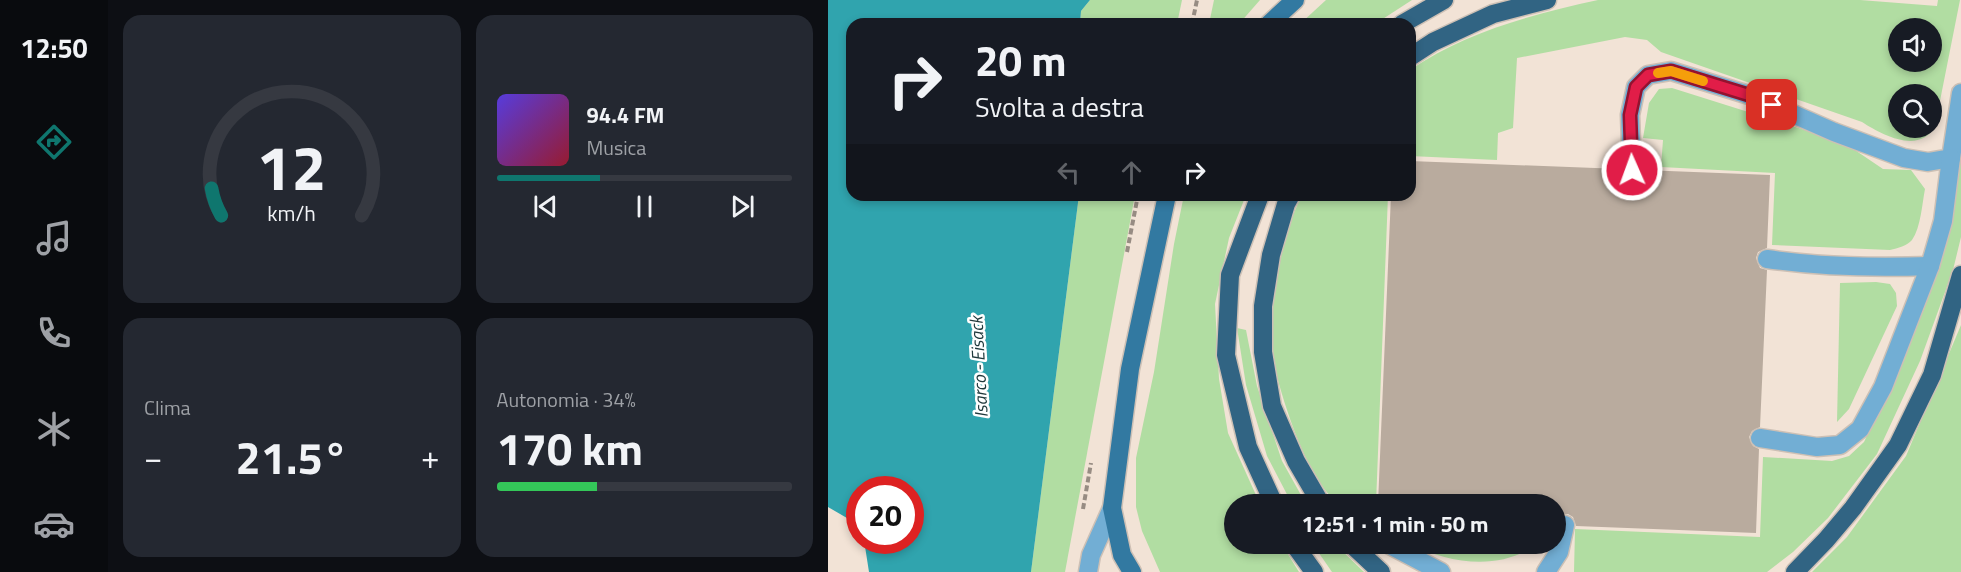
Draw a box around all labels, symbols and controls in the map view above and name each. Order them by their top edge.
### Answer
map controls [1888,18,1942,138]
button: sound [1888,18,1942,72]
text: 12:50 [20,27,88,68]
text: 20 m [975,28,1067,92]
icon: right [876,42,954,120]
pin [1746,79,1797,130]
button: search [1888,84,1942,138]
text: Svolta a destra [975,86,1144,127]
icon: arrive [1755,88,1788,121]
text: 94.4 FM [587,98,665,132]
text: 12 [257,119,327,214]
icon: directions [33,121,75,163]
text: Musica [587,132,646,163]
position arrow [1600,138,1664,202]
icon: left [1052,156,1085,189]
icon: ahead [1115,156,1148,189]
icon: right [1178,156,1211,189]
icon: previous [529,190,562,223]
icon: pause [628,190,661,223]
icon: next [726,190,759,223]
text: km/h [267,197,316,229]
icon: music [33,217,75,259]
icon: phone [33,312,75,354]
water label: Isarco - Eisack [962,314,995,418]
text: Autonomia · 34% [497,384,636,415]
text: Clima [144,392,191,423]
icon: climate [33,408,75,450]
text: 170 km [497,414,643,482]
text: 21.5° [236,423,348,491]
text: − [144,432,162,482]
text: + [421,432,439,482]
speed limit sign: 20 [846,476,924,554]
icon: car [33,503,75,545]
text: 12:51 · 1 min · 50 m [1302,507,1488,541]

